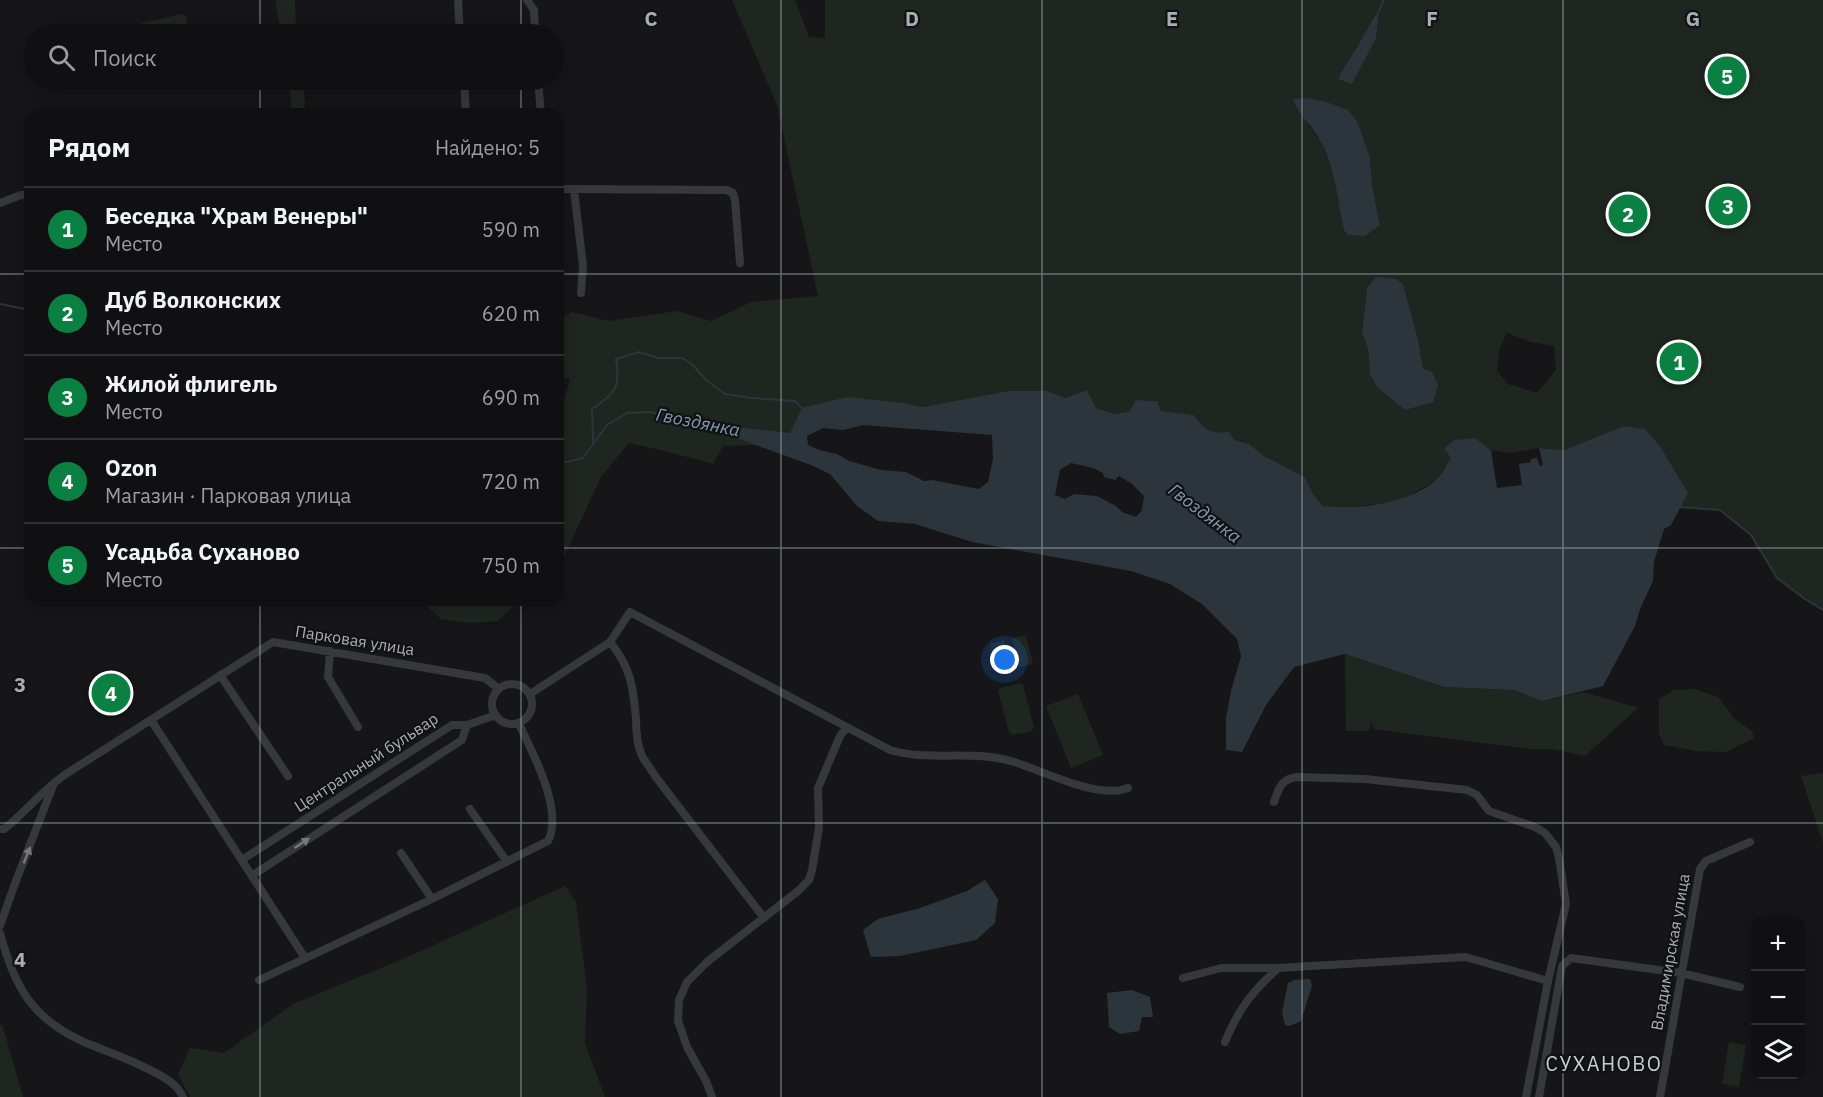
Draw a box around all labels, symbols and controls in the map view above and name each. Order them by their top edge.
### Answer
text: C [644,5,658,32]
text: D [905,5,919,32]
text: E [1166,5,1178,32]
text: F [1426,5,1438,32]
text: G [1686,5,1700,32]
search box [24,24,564,90]
icon: search [45,41,78,74]
text: Поиск [93,43,157,72]
pin: 5 [1708,54,1746,98]
text: Рядом [48,130,130,164]
text: Найдено: 5 [435,134,540,161]
pin: 3 [1708,184,1748,228]
pin: 2 [1608,192,1648,236]
text: Беседка "Храм Венеры" [105,201,368,230]
text: 1 [62,216,74,243]
text: 590 m [482,216,540,243]
text: Место [105,230,163,257]
text: Дуб Волконских [105,285,281,314]
text: 2 [62,300,74,327]
text: 620 m [482,300,540,327]
text: Место [105,314,163,341]
pin: 1 [1660,340,1698,385]
text: Жилой флигель [105,369,277,398]
text: 3 [62,384,74,411]
text: 690 m [482,384,540,411]
text: Место [105,398,163,425]
water label: Гвоздянка [654,403,742,441]
text: Ozon [105,453,157,482]
text: 4 [62,468,74,495]
text: 720 m [482,468,540,495]
water label: Гвоздянка [1164,478,1246,548]
text: Магазин · Парковая улица [105,482,351,509]
text: Усадьба Суханово [105,537,300,566]
text: 5 [62,552,74,579]
text: 750 m [482,552,540,579]
text: Место [105,566,163,593]
street label: Парковая улица [294,621,417,659]
your location [990,645,1019,674]
pin: 4 [92,670,130,716]
text: 3 [14,671,26,698]
street label: Центральный бульвар [290,708,442,816]
one-way arrow [294,838,310,849]
one-way arrow [23,846,32,864]
street label: Владимирская улица [1646,872,1694,1032]
map controls [1751,917,1805,1079]
button: + [1751,917,1805,971]
text: 4 [14,946,26,973]
button: − [1751,971,1805,1025]
button: layers [1751,1025,1805,1079]
district label: СУХАНОВО [1545,1050,1663,1077]

